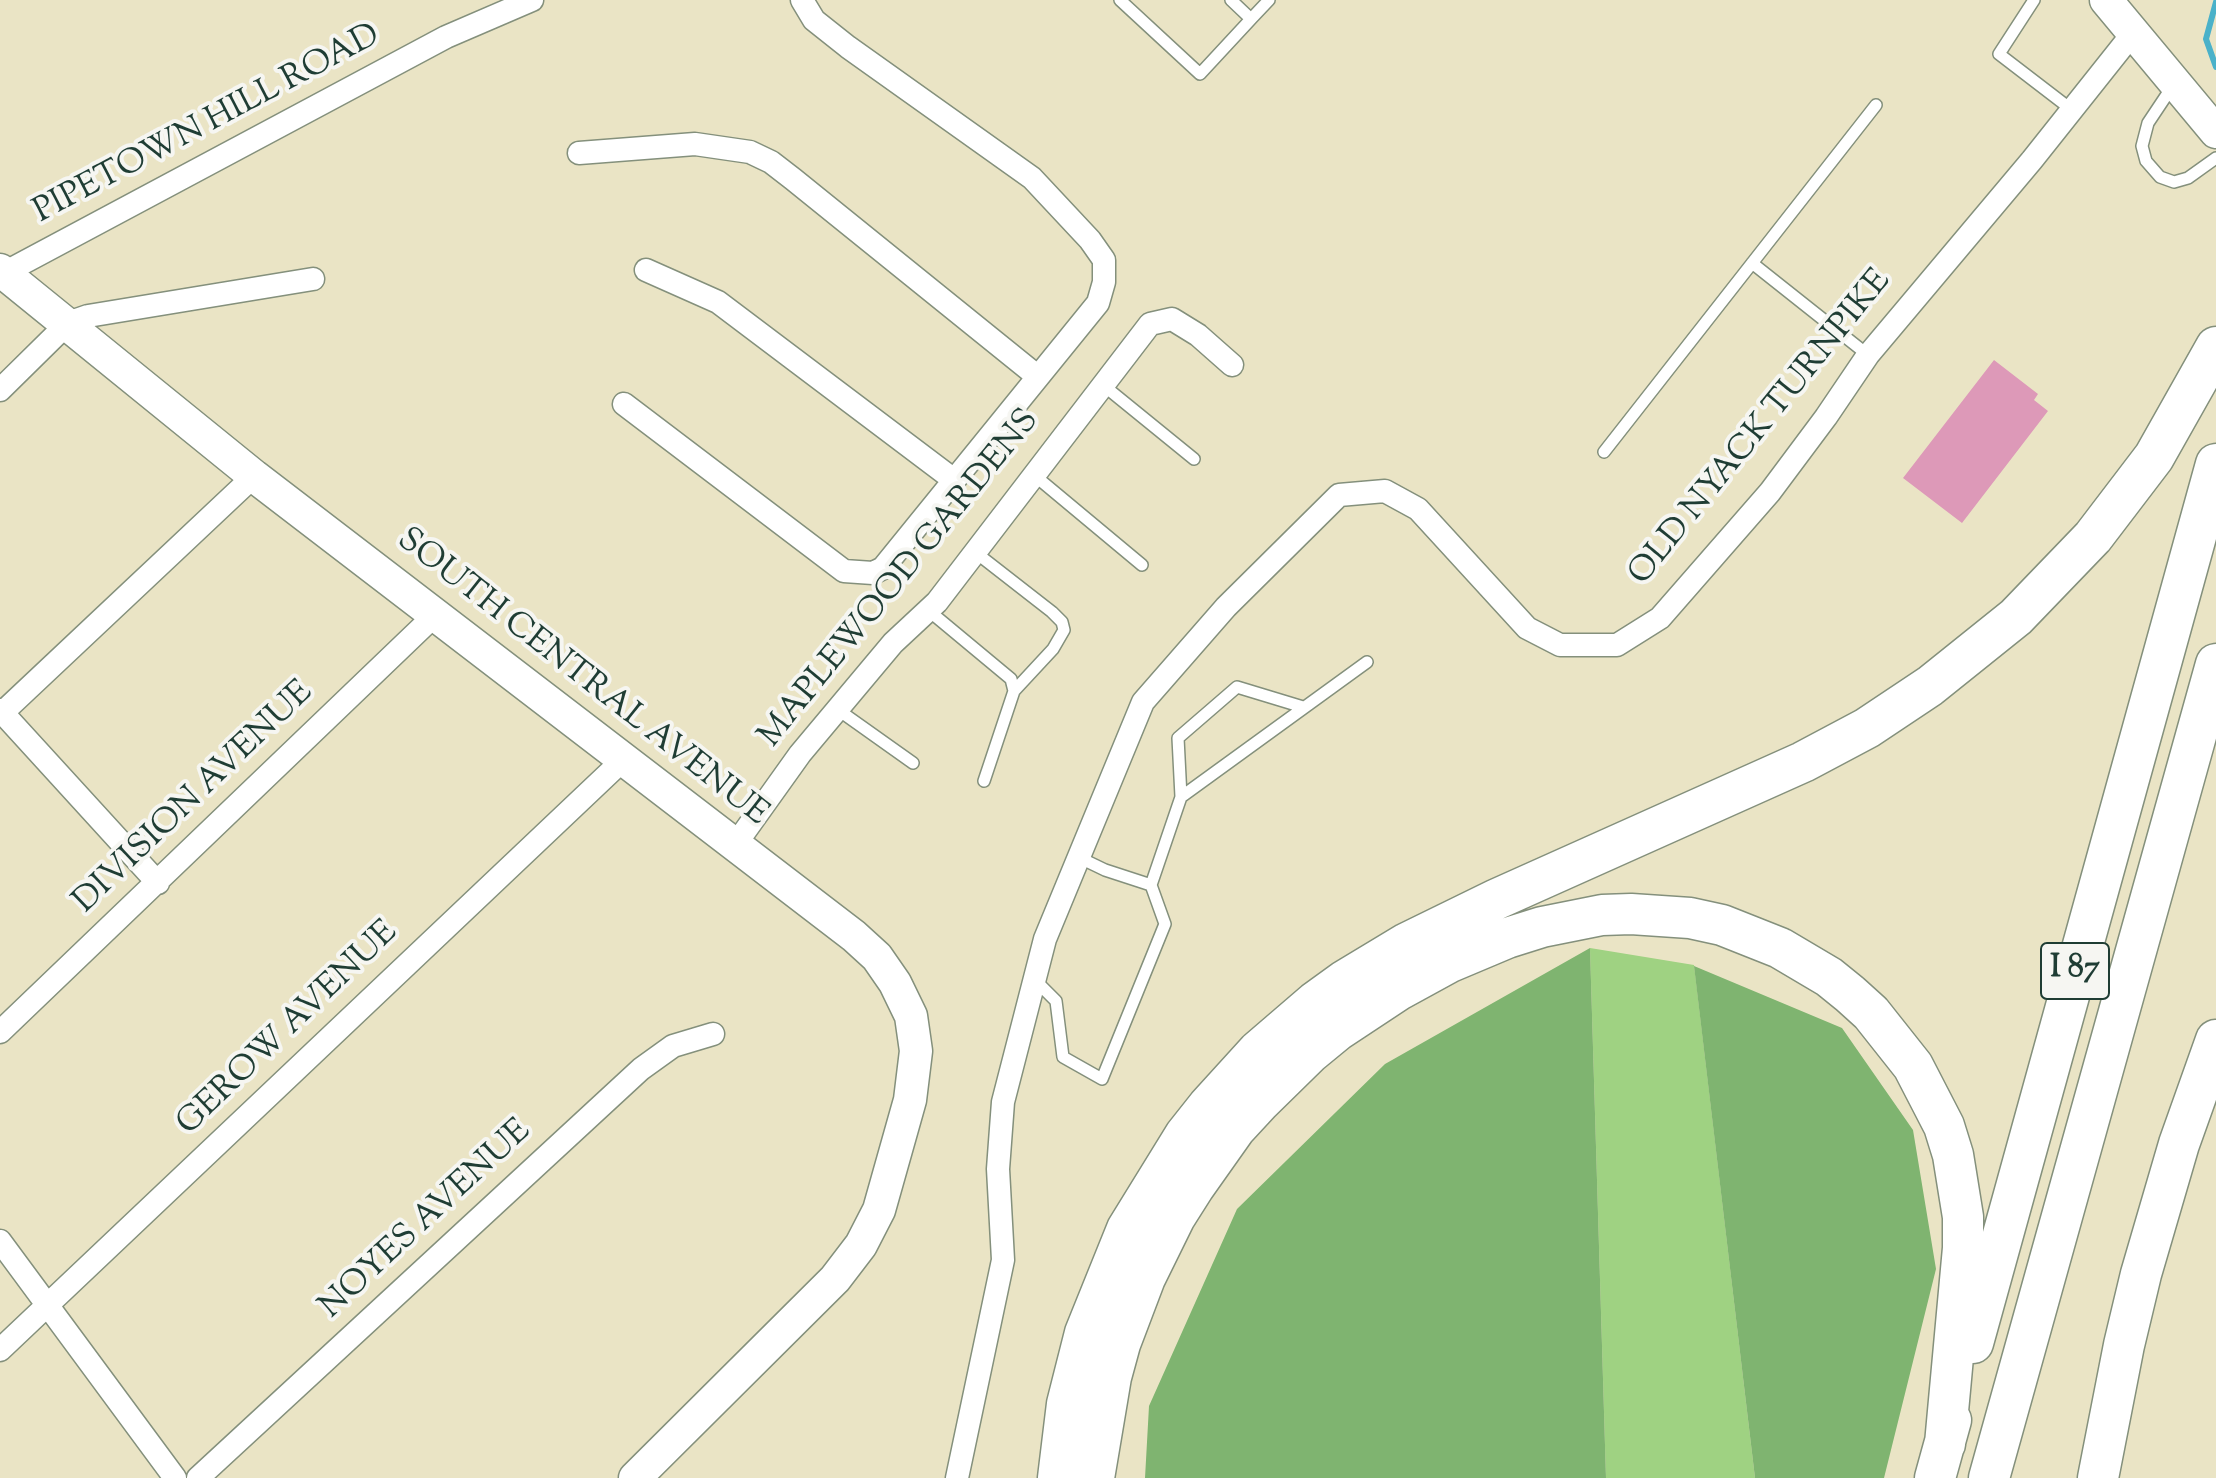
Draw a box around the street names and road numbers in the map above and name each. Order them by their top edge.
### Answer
street label: PIPETOWN HILL ROAD [28,17,388,235]
street label: OLD NYACK TURNPIKE [1622,263,1902,595]
street label: MAPLEWOOD GARDENS [752,403,1050,757]
street label: SOUTH CENTRAL AVENUE [387,521,775,837]
street label: DIVISION AVENUE [67,674,323,924]
street label: GEROW AVENUE [170,914,408,1146]
road number: I 87 [2041,943,2109,999]
street label: NOYES AVENUE [313,1113,541,1329]

